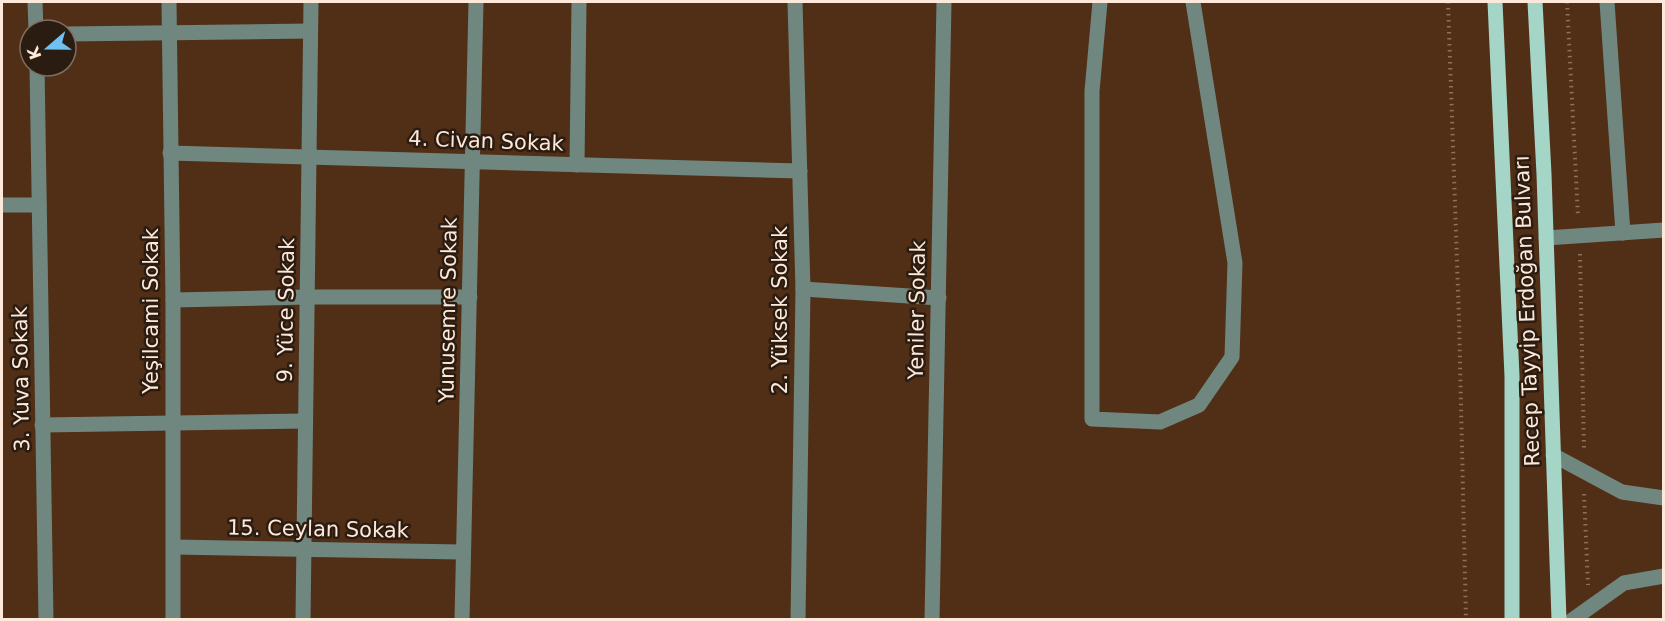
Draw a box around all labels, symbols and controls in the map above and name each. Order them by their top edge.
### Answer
north arrow [18,18,78,78]
text: K [23,43,45,62]
street label: 4. Civan Sokak [408,126,565,156]
street label: Recep Tayyip Erdoğan Bulvarı [1510,155,1544,467]
street label: Yunusemre Sokak [434,216,462,404]
street label: 2. Yüksek Sokak [768,225,792,394]
street label: Yeşilcami Sokak [139,227,163,395]
street label: 9. Yüce Sokak [273,237,299,382]
street label: Yeniler Sokak [904,239,930,381]
street label: 3. Yuva Sokak [8,305,34,452]
street label: 15. Ceylan Sokak [227,515,410,543]

